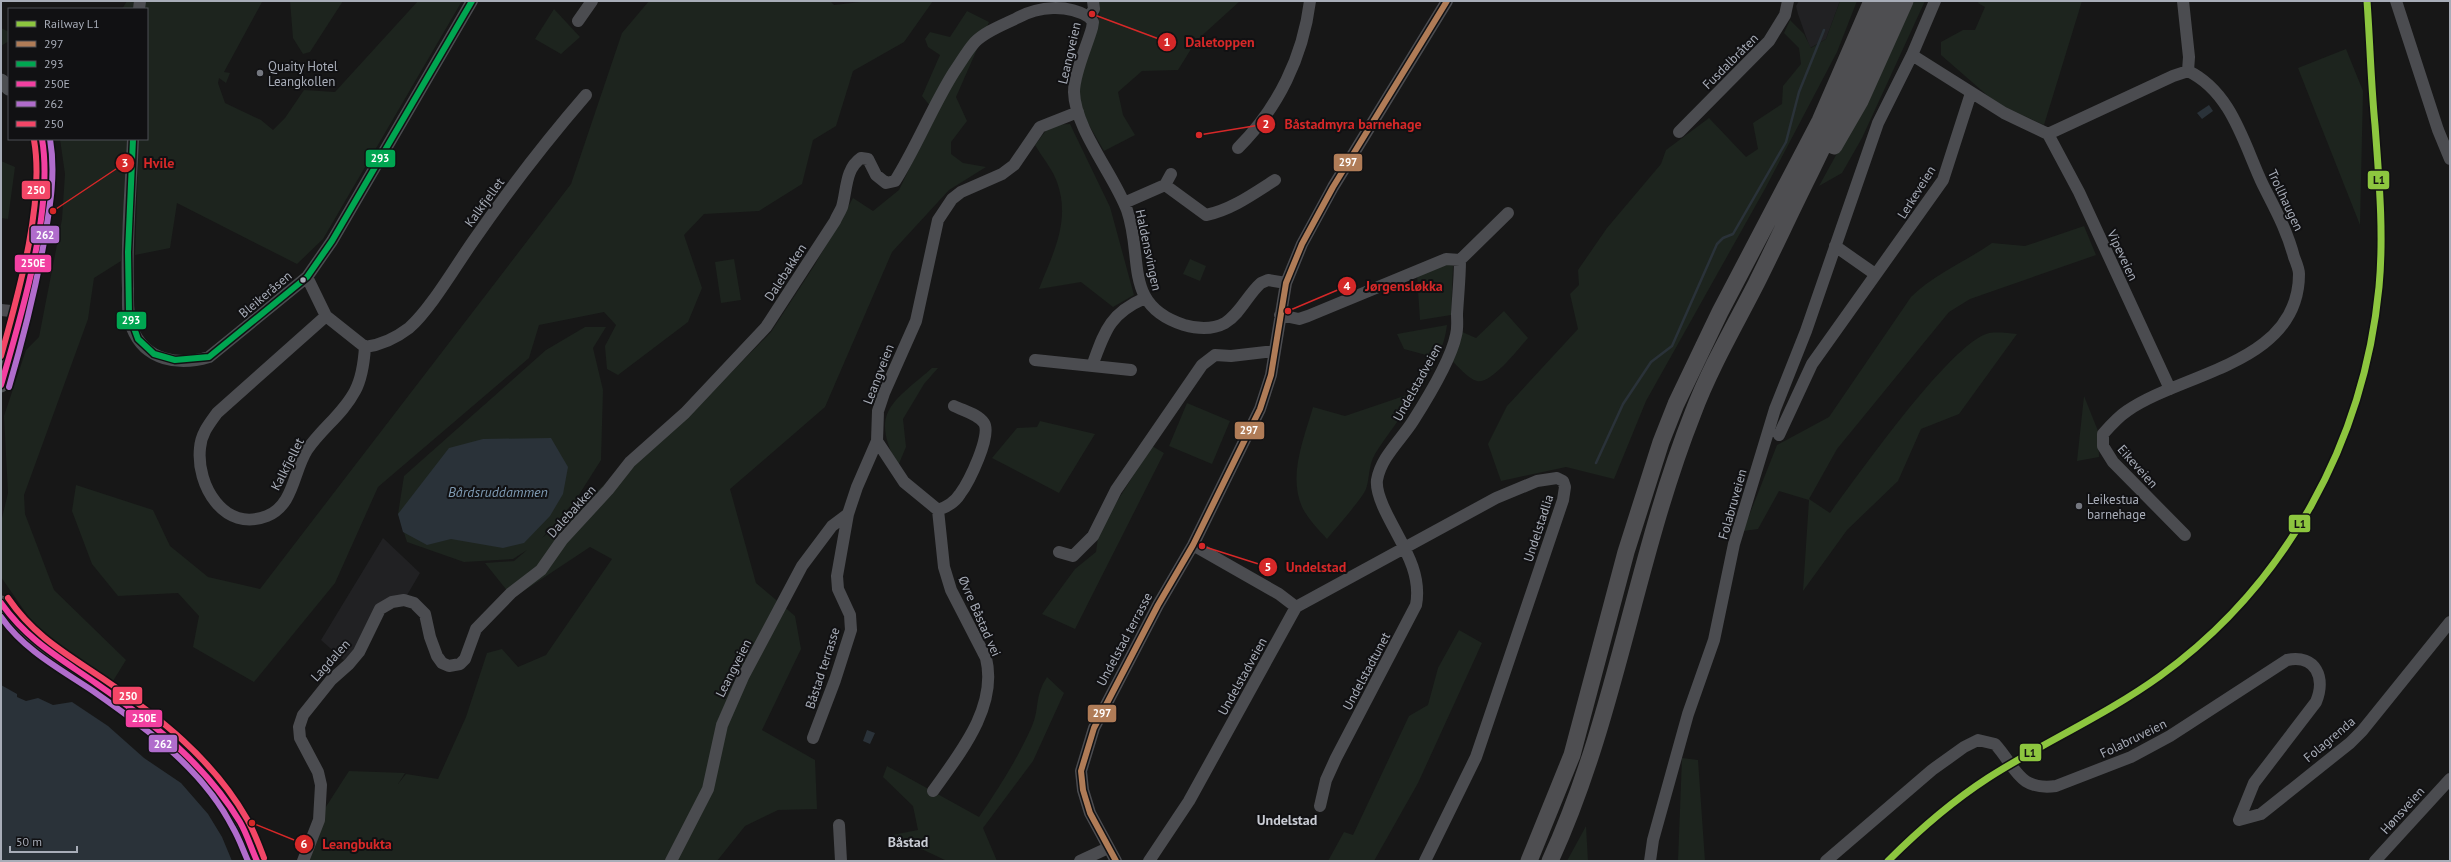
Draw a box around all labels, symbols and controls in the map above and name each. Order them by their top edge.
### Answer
legend [8,8,148,140]
text: Railway L1 [44,16,100,31]
street label: Leangveien [1054,20,1085,86]
callout: Daletoppen [1157,29,1263,55]
street label: Fusdalbråten [1699,30,1762,93]
text: Daletoppen [1185,33,1255,51]
text: 1 [1164,34,1170,49]
text: 297 [44,36,64,51]
text: 293 [44,56,64,71]
place label: Quaity Hotel Leangkollen [268,58,338,90]
marker: Quaity Hotel Leangkollen [255,68,265,78]
text: 250E [44,76,70,91]
text: 262 [44,96,64,111]
callout: Båstadmyra barnehage [1256,111,1429,137]
text: Båstadmyra barnehage [1284,115,1422,133]
text: 250 [44,116,64,131]
text: 2 [1263,116,1269,131]
line badge: 293 [365,149,396,168]
callout: Hvile [115,150,182,176]
text: 293 [371,151,389,165]
line badge: 297 [1333,153,1363,172]
text: Hvile [144,154,174,172]
text: 3 [122,155,128,170]
text: 297 [1339,155,1357,169]
street label: Lerkeveien [1894,163,1939,222]
street label: Trollhaugen [2264,167,2307,234]
line badge: L1 [2367,170,2390,190]
text: L1 [2373,173,2385,187]
street label: Kalkfjellet [461,174,508,230]
line badge: 250 [21,180,51,200]
text: 250 [27,183,45,197]
street label: Haldensvingen [1132,208,1165,292]
line badge: 262 [30,225,60,244]
street label: Vipeveien [2103,226,2142,283]
text: 262 [36,228,54,242]
street label: Dalebakken [761,240,810,304]
line badge: 250E [14,254,52,273]
text: 250E [21,256,45,270]
street label: Bleikeråsen [235,267,295,322]
callout: Jørgensløkka [1337,273,1451,299]
unlabelled marker [298,275,308,285]
text: Jørgensløkka [1364,277,1443,295]
text: 4 [1344,278,1351,293]
line badge: 293 [116,311,147,330]
text: 293 [122,313,140,327]
street label: Undelstadveien [1389,340,1446,424]
street label: Leangveien [859,342,898,407]
line badge: 297 [1234,421,1265,440]
text: 297 [1240,423,1258,437]
street label: Kalkfjellet [267,435,308,493]
street label: Eikeveien [2114,441,2162,492]
street label: Folabruveien [1714,467,1751,541]
street label: Dalebakken [543,482,599,541]
water label: Bårdsruddammen [448,483,548,501]
place label: Leikestua barnehage [2087,491,2146,523]
street label: Undelstadlia [1520,492,1557,564]
marker: Leikestua barnehage [2074,501,2084,511]
line badge: L1 [2288,514,2311,533]
text: L1 [2294,517,2306,531]
callout: Undelstad [1258,554,1354,580]
text: Undelstad [1286,558,1346,576]
text: 5 [1265,559,1271,574]
street label: Øvre Båstad vei [954,573,1005,659]
street label: Undelstad terrasse [1093,590,1156,689]
street label: Båstad terrasse [801,625,844,711]
street label: Undelstadtunet [1339,629,1394,713]
street label: Undelstadveien [1214,634,1271,718]
street label: Lagdalen [307,636,354,685]
street label: Leangveien [712,636,755,700]
line badge: 250 [112,686,143,705]
text: 250 [119,689,137,703]
line badge: 297 [1087,704,1117,723]
text: 297 [1093,706,1111,720]
line badge: 250E [125,709,163,728]
text: 250E [132,711,156,725]
street label: Folagrenda [2300,713,2359,766]
street label: Folabruveien [2097,715,2169,762]
line badge: 262 [148,734,178,753]
text: 262 [154,737,172,751]
line badge: L1 [2019,743,2042,762]
text: L1 [2024,746,2036,760]
street label: Hønsveien [2377,783,2428,838]
district label: Undelstad [1257,811,1317,829]
scale bar [10,828,77,854]
callout: Leangbukta [294,831,400,857]
district label: Båstad [888,833,928,851]
text: 50 m [16,834,42,849]
text: Leangbukta [322,835,392,853]
text: 6 [301,836,308,851]

